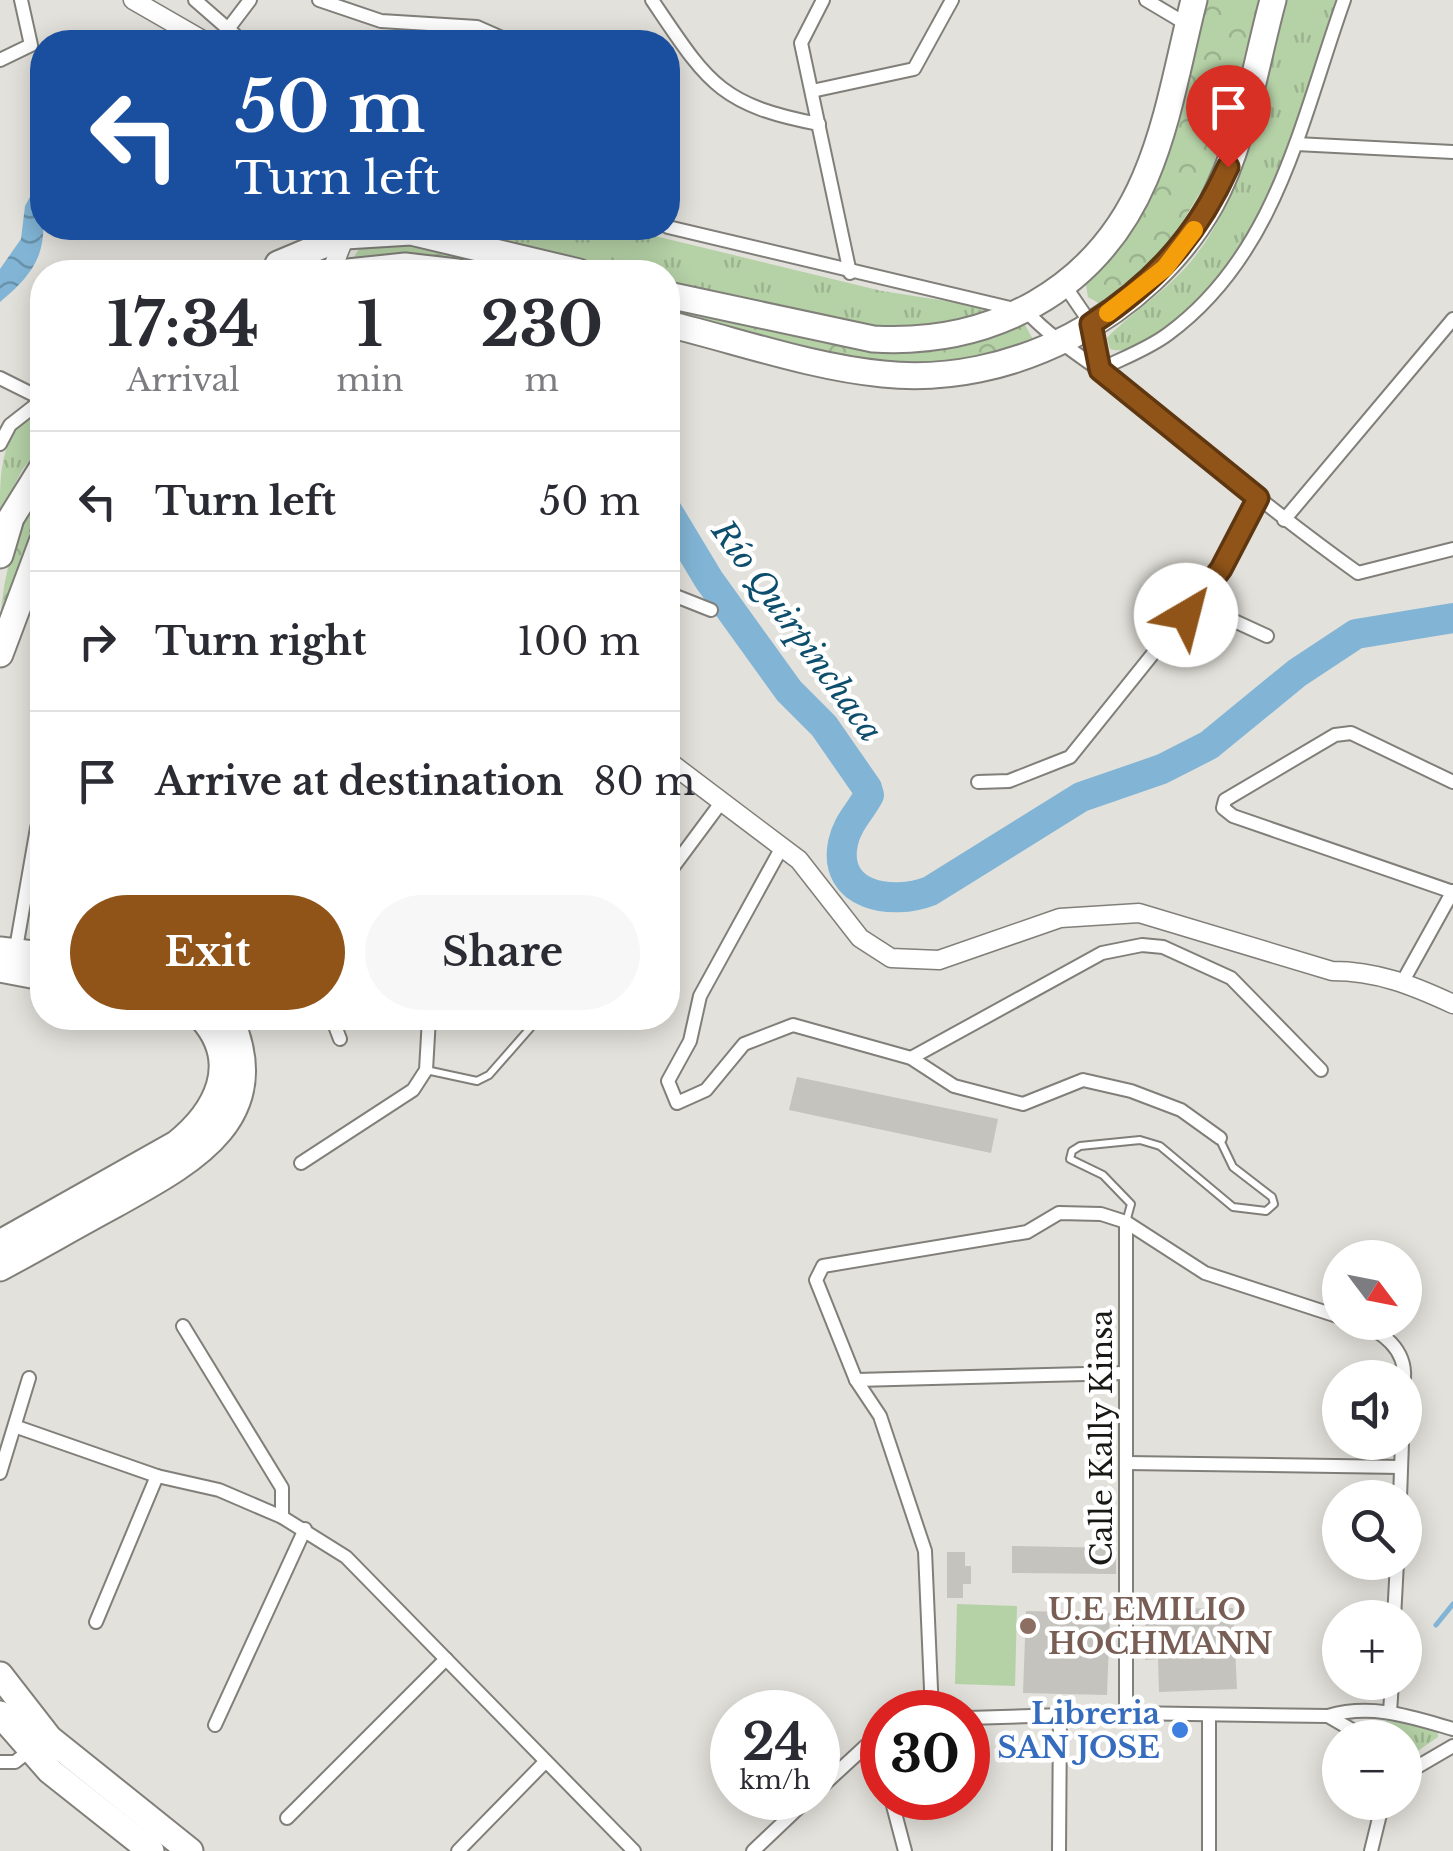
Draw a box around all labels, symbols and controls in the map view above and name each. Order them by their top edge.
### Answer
text: 50 m [235,64,426,151]
pin [1186,65,1271,168]
icon: left [70,70,200,200]
icon: arrive [1201,80,1256,135]
text: Turn left [235,150,440,206]
text: 17:34 [107,288,259,362]
text: 1 [357,288,383,362]
text: 230 [480,288,603,362]
text: Arrival [126,360,240,400]
text: min [336,360,403,400]
text: m [525,360,559,400]
icon: left [70,474,125,529]
text: Turn left [155,478,336,525]
text: 50 m [540,478,640,525]
water label: Río Quirpinchaca [703,512,891,750]
position arrow [1134,563,1238,667]
icon: right [70,614,125,669]
text: Turn right [155,618,366,665]
text: 100 m [517,618,640,665]
icon: arrive [70,754,125,809]
text: Arrive at destination [155,758,564,805]
text: 80 m [594,758,695,805]
button: Exit [70,895,345,1010]
button: Share [365,895,640,1010]
north arrow [1322,1240,1422,1340]
map controls [1322,1240,1422,1820]
street label: Calle Kally Kinsa [1083,1309,1120,1566]
button: sound [1322,1360,1422,1460]
button: search [1322,1480,1422,1580]
place label: U.E EMILIO HOCHMANN [1048,1591,1272,1662]
button: + [1322,1600,1422,1700]
marker: U.E EMILIO HOCHMANN [1017,1615,1039,1637]
speed limit sign: 30 [860,1690,990,1820]
place label: Libreria SAN JOSE [997,1695,1160,1766]
text: 24 [742,1711,808,1774]
marker: Libreria SAN JOSE [1169,1719,1191,1741]
button: − [1322,1720,1422,1820]
text: km/h [740,1765,810,1796]

